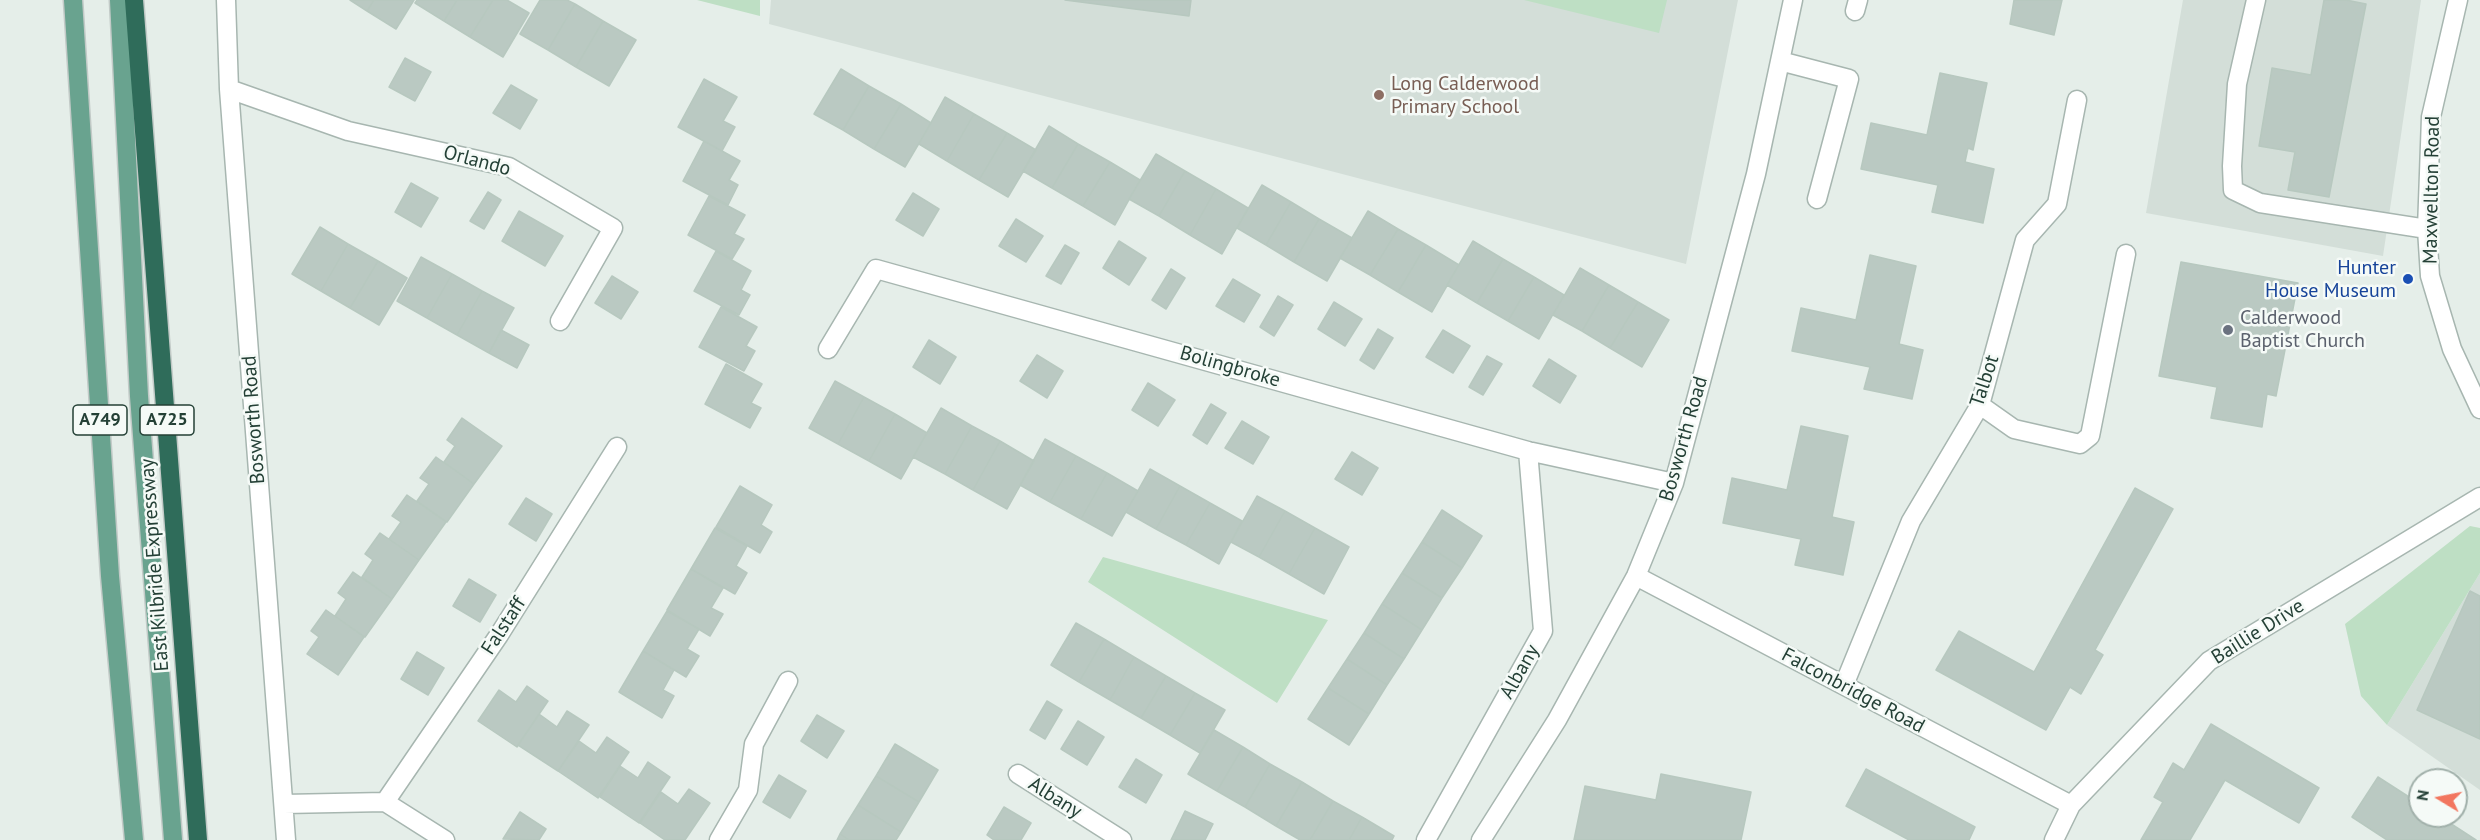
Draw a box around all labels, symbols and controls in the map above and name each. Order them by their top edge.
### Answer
place label: Long Calderwood Primary School [1391,72,1539,119]
marker: Long Calderwood Primary School [1372,88,1386,102]
street label: Maxwellton Road [2419,116,2445,264]
street label: Orlando [441,141,513,181]
place label: Hunter House Museum [2265,256,2396,303]
marker: Hunter House Museum [2401,272,2415,286]
place label: Calderwood Baptist Church [2240,306,2365,353]
marker: Calderwood Baptist Church [2221,323,2235,337]
street label: Bolingbroke [1177,341,1283,393]
street label: Talbot [1965,352,2005,410]
street label: Bosworth Road [238,355,270,485]
street label: Bosworth Road [1655,374,1713,504]
road number: A749 [73,405,127,435]
road number: A725 [140,405,194,435]
street label: East Kilbride Expressway [136,458,174,672]
street label: Falstaff [477,593,531,659]
street label: Baillie Drive [2207,594,2309,670]
street label: Albany [1495,641,1545,703]
street label: Falconbridge Road [1777,643,1929,739]
north arrow [2408,768,2468,828]
street label: Albany [1024,772,1086,824]
text: N [2411,788,2433,802]

